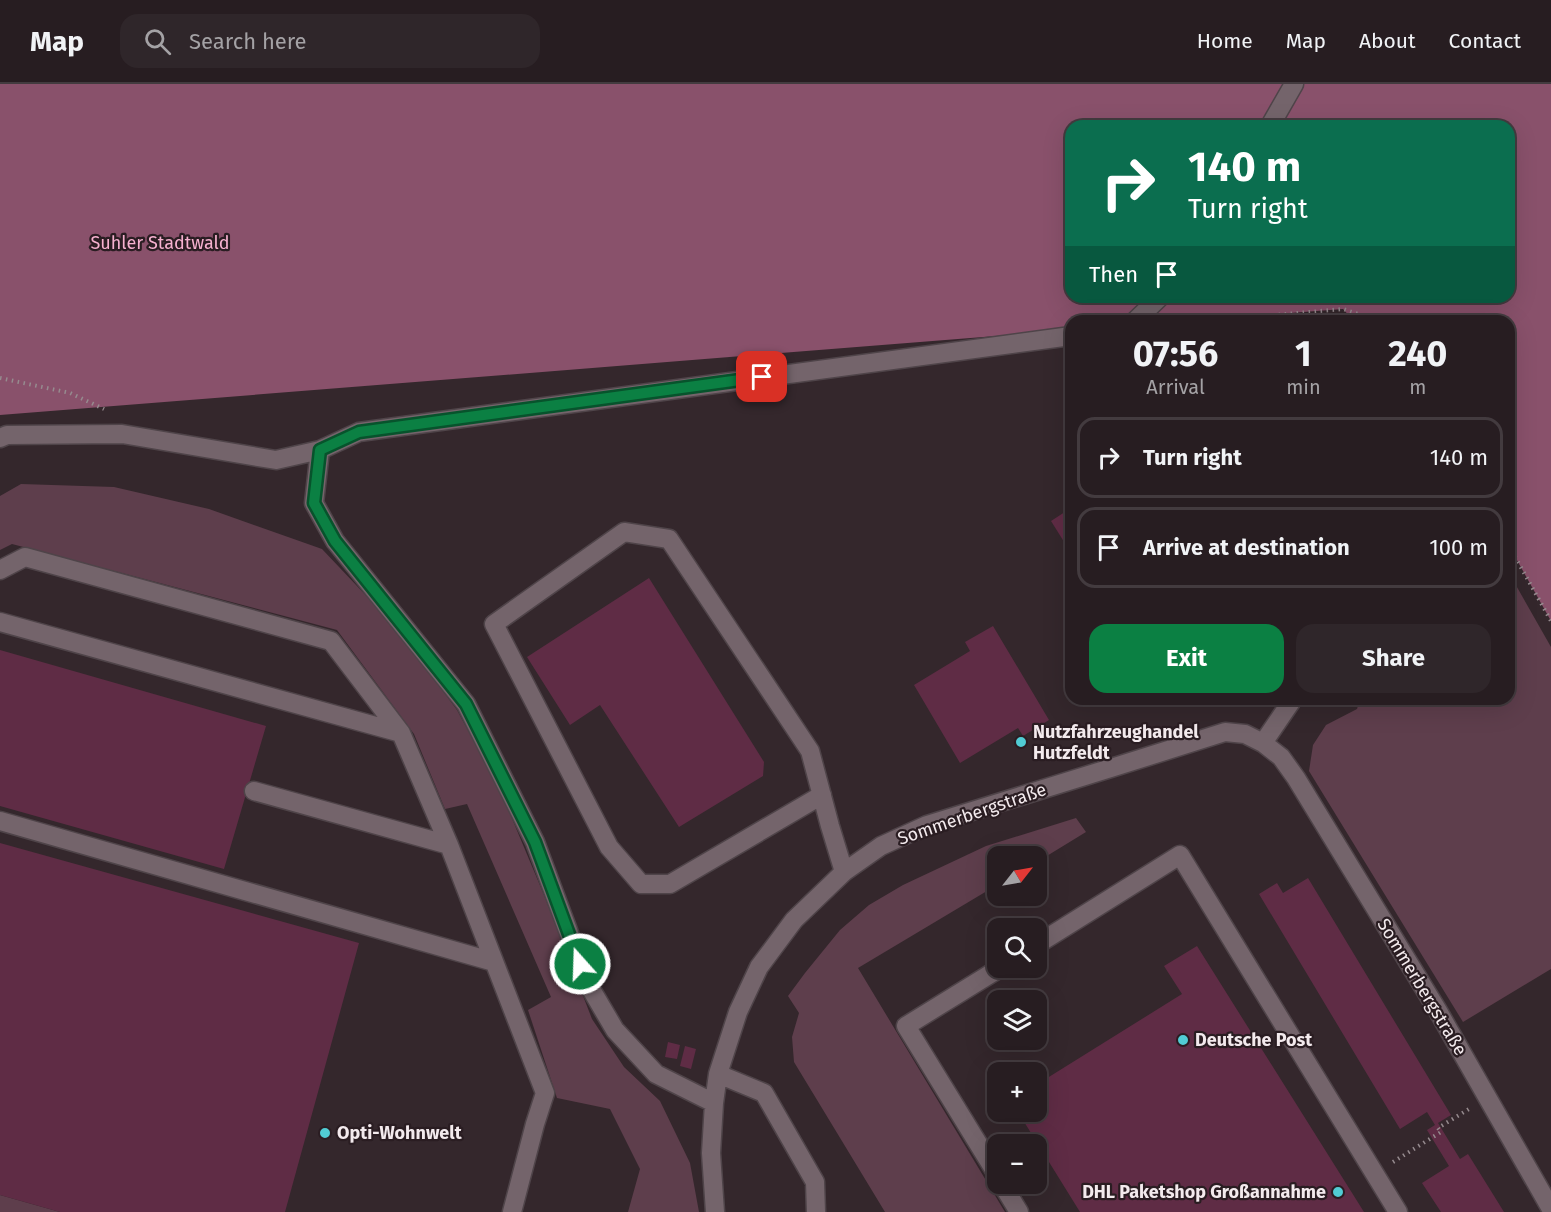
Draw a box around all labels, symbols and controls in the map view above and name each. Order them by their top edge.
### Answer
search box [120,14,540,68]
text: Map [30,25,84,58]
icon: search [141,25,174,58]
text: Search here [189,28,307,55]
text: Home [1197,28,1253,54]
text: Map [1286,28,1326,54]
text: About [1359,28,1416,54]
text: Contact [1449,28,1521,54]
text: 140 m [1188,142,1301,192]
icon: right [1089,144,1167,222]
text: Turn right [1188,193,1308,225]
park label: Suhler Stadtwald [90,232,230,254]
icon: arrive [1150,258,1183,291]
text: Then [1089,261,1138,288]
text: 07:56 [1133,332,1218,376]
text: 1 [1295,332,1312,376]
text: 240 [1388,332,1447,376]
pin [736,351,787,402]
icon: arrive [745,360,778,393]
text: Arrival [1146,375,1205,399]
text: min [1286,375,1321,399]
text: m [1409,375,1426,399]
icon: right [1092,441,1125,474]
text: Turn right [1143,444,1242,471]
text: 140 m [1430,444,1488,471]
icon: arrive [1092,531,1125,564]
text: Arrive at destination [1143,534,1350,561]
text: 100 m [1429,534,1488,561]
button: Exit [1089,624,1284,693]
button: Share [1296,624,1491,693]
place label: Nutzfahrzeughandel Hutzfeldt [1033,721,1199,764]
marker: Nutzfahrzeughandel Hutzfeldt [1014,735,1028,749]
street label: Sommerbergstraße [895,778,1049,850]
north arrow [987,846,1047,906]
map controls [987,846,1047,1194]
street label: Sommerbergstraße [1372,915,1472,1059]
button: search [987,918,1047,978]
position arrow [548,932,612,996]
button: layers [987,990,1047,1050]
place label: Deutsche Post [1195,1029,1313,1051]
marker: Deutsche Post [1176,1033,1190,1047]
button: + [987,1062,1047,1122]
place label: Opti-Wohnwelt [337,1122,463,1144]
marker: Opti-Wohnwelt [318,1126,332,1140]
button: − [987,1134,1047,1194]
place label: DHL Paketshop Großannahme [1082,1181,1326,1203]
marker: DHL Paketshop Großannahme [1331,1185,1345,1199]

